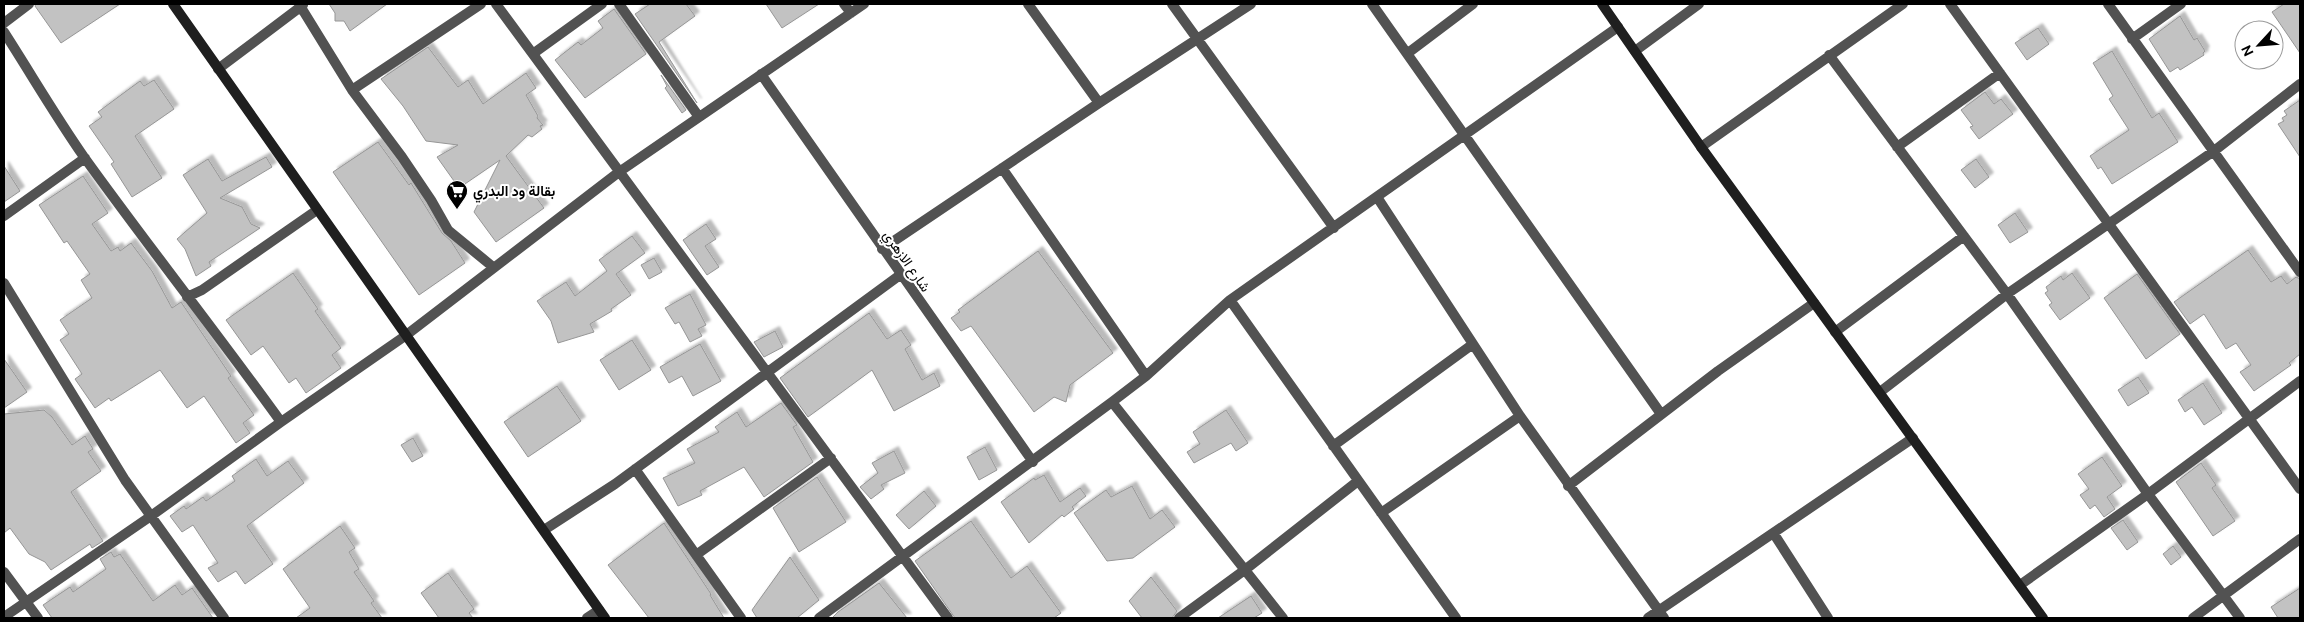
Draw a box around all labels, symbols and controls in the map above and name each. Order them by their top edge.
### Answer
north arrow [2234,20,2284,70]
text: N [2238,42,2257,59]
supermarket icon: بقالة ود البدري [445,179,469,210]
place label: بقالة ود البدري [473,183,555,203]
street label: شارع الازهري [877,227,934,297]

